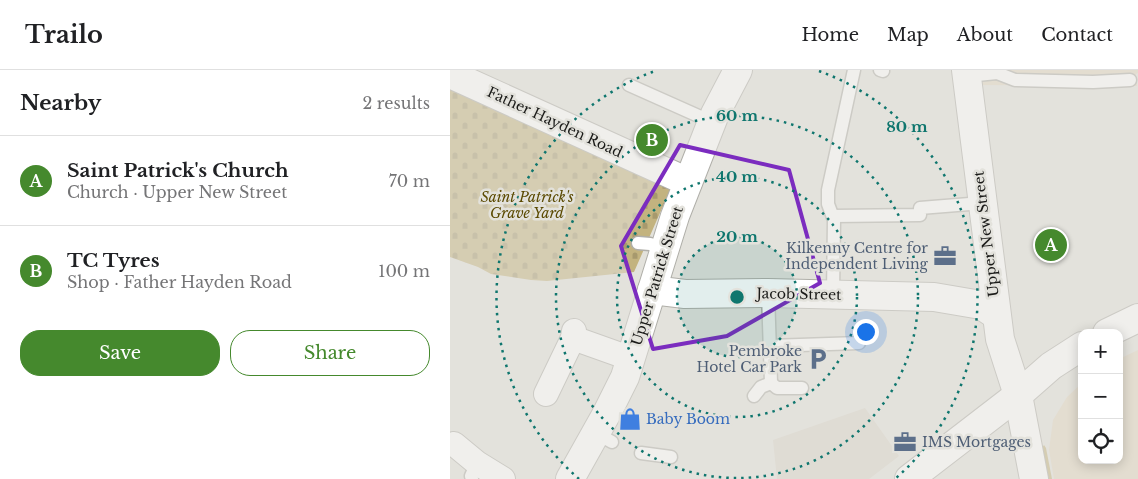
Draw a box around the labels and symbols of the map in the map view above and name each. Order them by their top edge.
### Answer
street label: Father Hayden Road [484,83,626,162]
text: 60 m [716,106,758,125]
text: 80 m [886,117,928,136]
pin: B [636,121,668,159]
text: 40 m [716,167,758,186]
street label: Upper New Street [969,169,1003,298]
park label: Saint Patrick's Grave Yard [480,188,574,222]
street label: Upper Patrick Street [627,203,687,348]
pin: A [1035,226,1067,264]
text: 20 m [716,227,758,246]
place label: Kilkenny Centre for Independent Living [785,239,929,273]
office icon: Kilkenny Centre for Independent Living [932,243,958,269]
street label: Jacob Street [754,284,842,304]
centre of rings [728,288,746,306]
your location [853,319,879,345]
place label: Pembroke Hotel Car Park [697,342,802,376]
parking icon: Pembroke Hotel Car Park [805,346,831,372]
shop icon: Baby Boom [617,406,643,432]
place label: Baby Boom [646,410,730,428]
office icon: IMS Mortgages [892,429,918,455]
place label: IMS Mortgages [922,433,1031,451]

